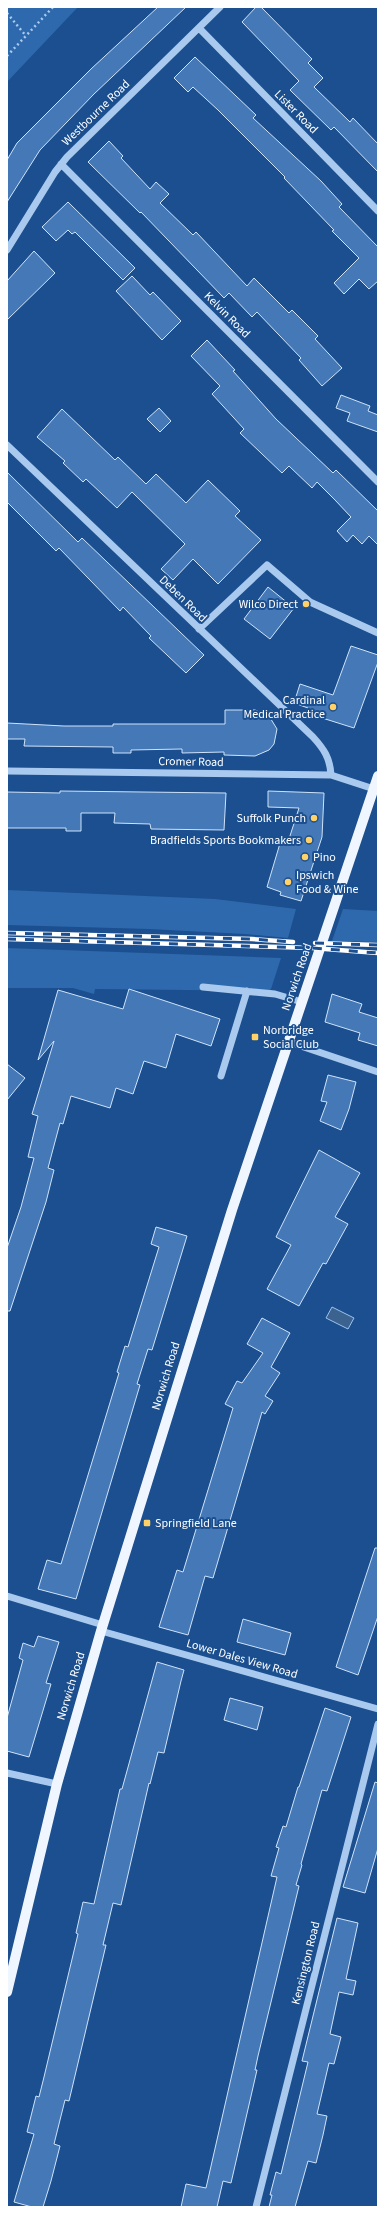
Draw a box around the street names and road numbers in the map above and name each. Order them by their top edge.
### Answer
street label: Westbourne Road [58,76,134,150]
street label: Lister Road [270,86,322,138]
street label: Kelvin Road [200,288,254,342]
street label: Deben Road [155,572,211,626]
street label: Cromer Road [158,753,224,771]
street label: Norwich Road [278,941,316,1013]
street label: Norwich Road [148,1340,184,1412]
street label: Lower Dales View Road [184,1635,300,1683]
street label: Norwich Road [53,1650,89,1722]
street label: Kensington Road [287,1920,325,2006]

